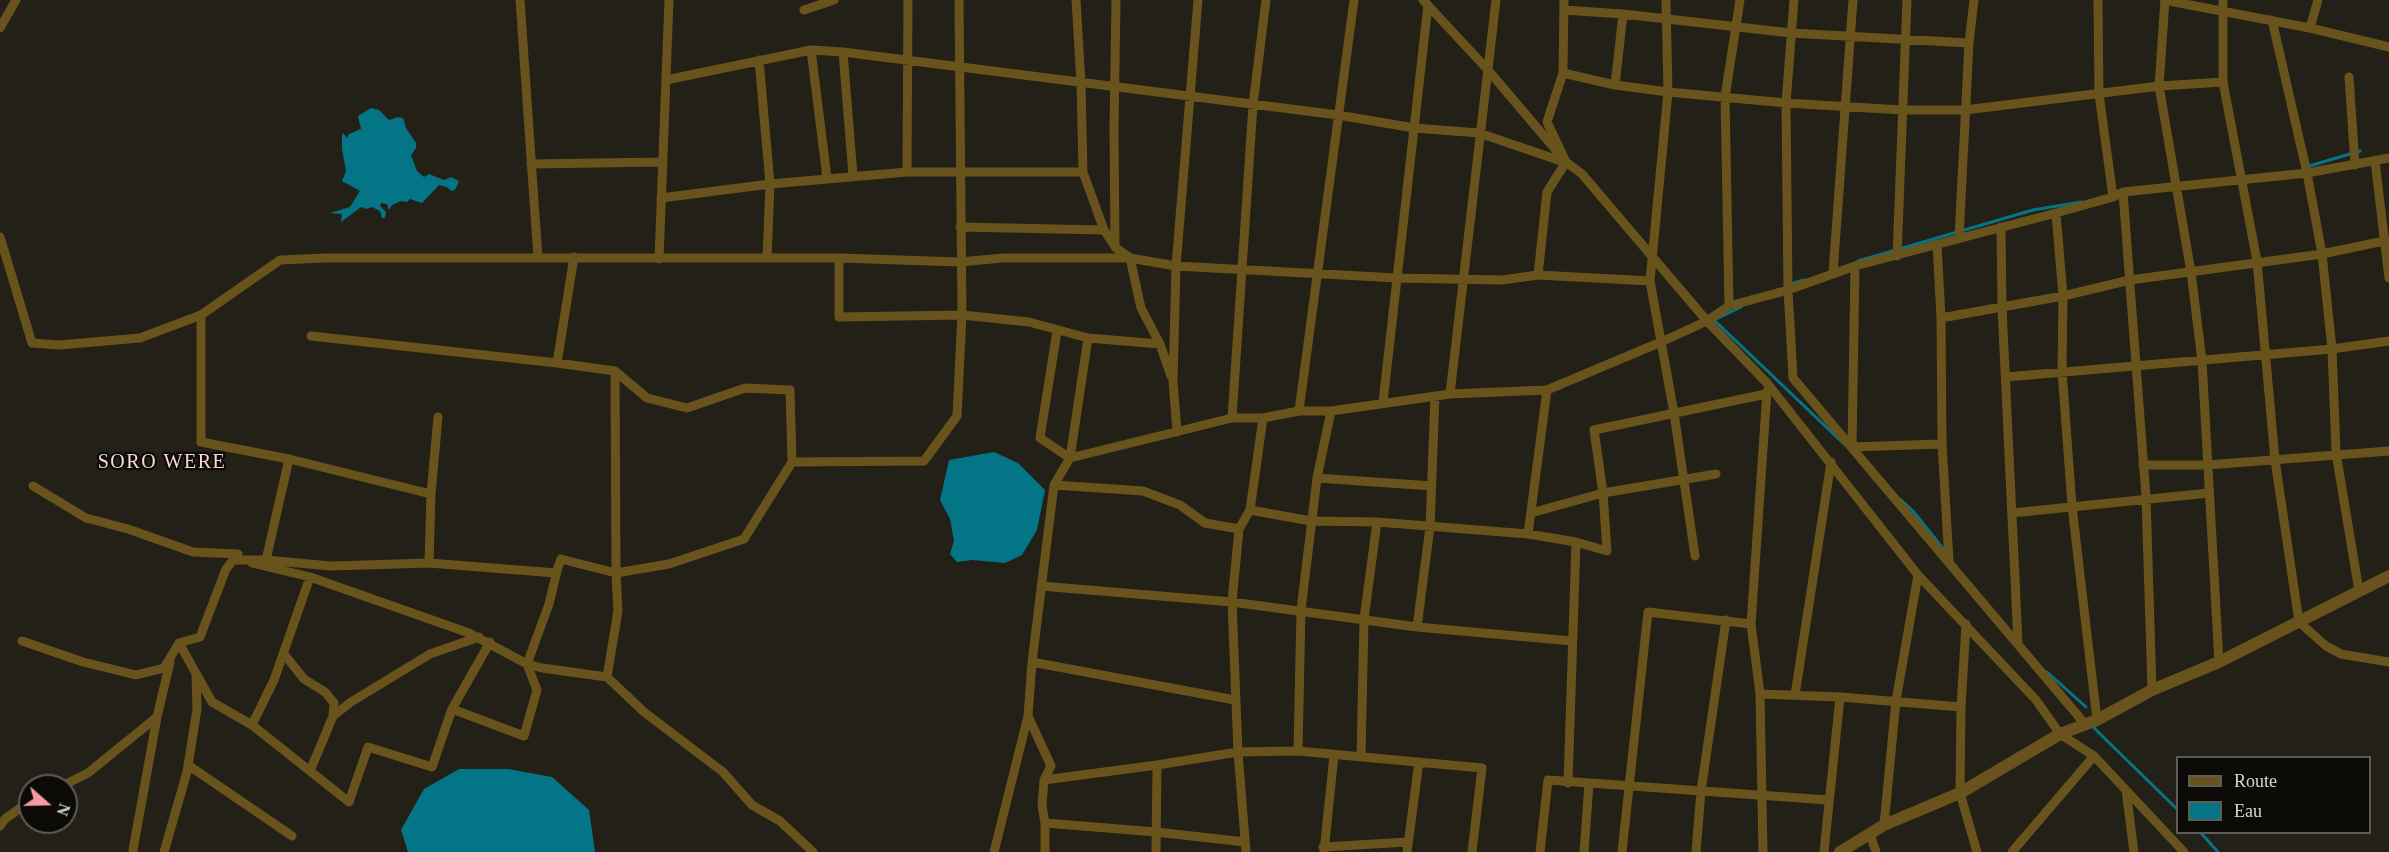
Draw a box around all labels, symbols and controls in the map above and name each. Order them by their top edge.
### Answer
district label: SORO WERE [98,451,226,475]
legend [2176,756,2371,834]
text: Route [2234,771,2277,791]
north arrow [18,774,78,834]
text: N [54,801,73,818]
text: Eau [2234,801,2262,821]

